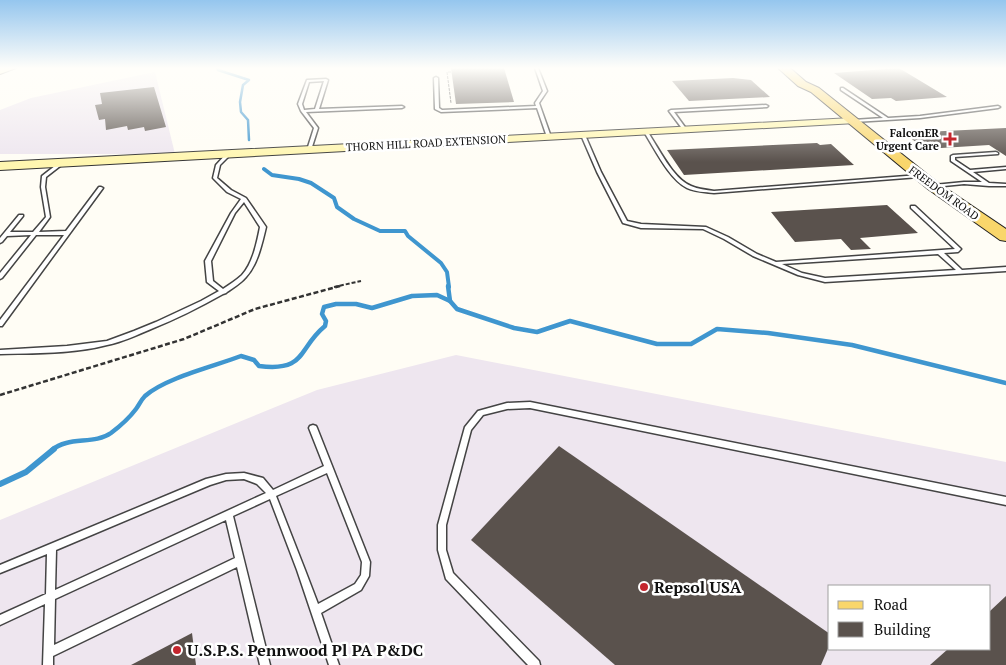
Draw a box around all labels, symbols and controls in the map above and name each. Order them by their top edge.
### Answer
place label: FalconER Urgent Care [876,126,939,153]
street label: THORN HILL ROAD EXTENSION [345,132,507,154]
marker: FalconER Urgent Care [943,132,957,146]
street label: FREEDOM ROAD [906,163,982,223]
place label: Repsol USA [654,576,742,598]
marker: Repsol USA [638,581,650,593]
legend [828,585,991,650]
text: Road [874,594,907,614]
text: Building [874,619,932,639]
place label: U.S.P.S. Pennwood Pl PA P&DC [187,639,423,661]
marker: U.S.P.S. Pennwood Pl PA P&DC [171,644,183,656]

